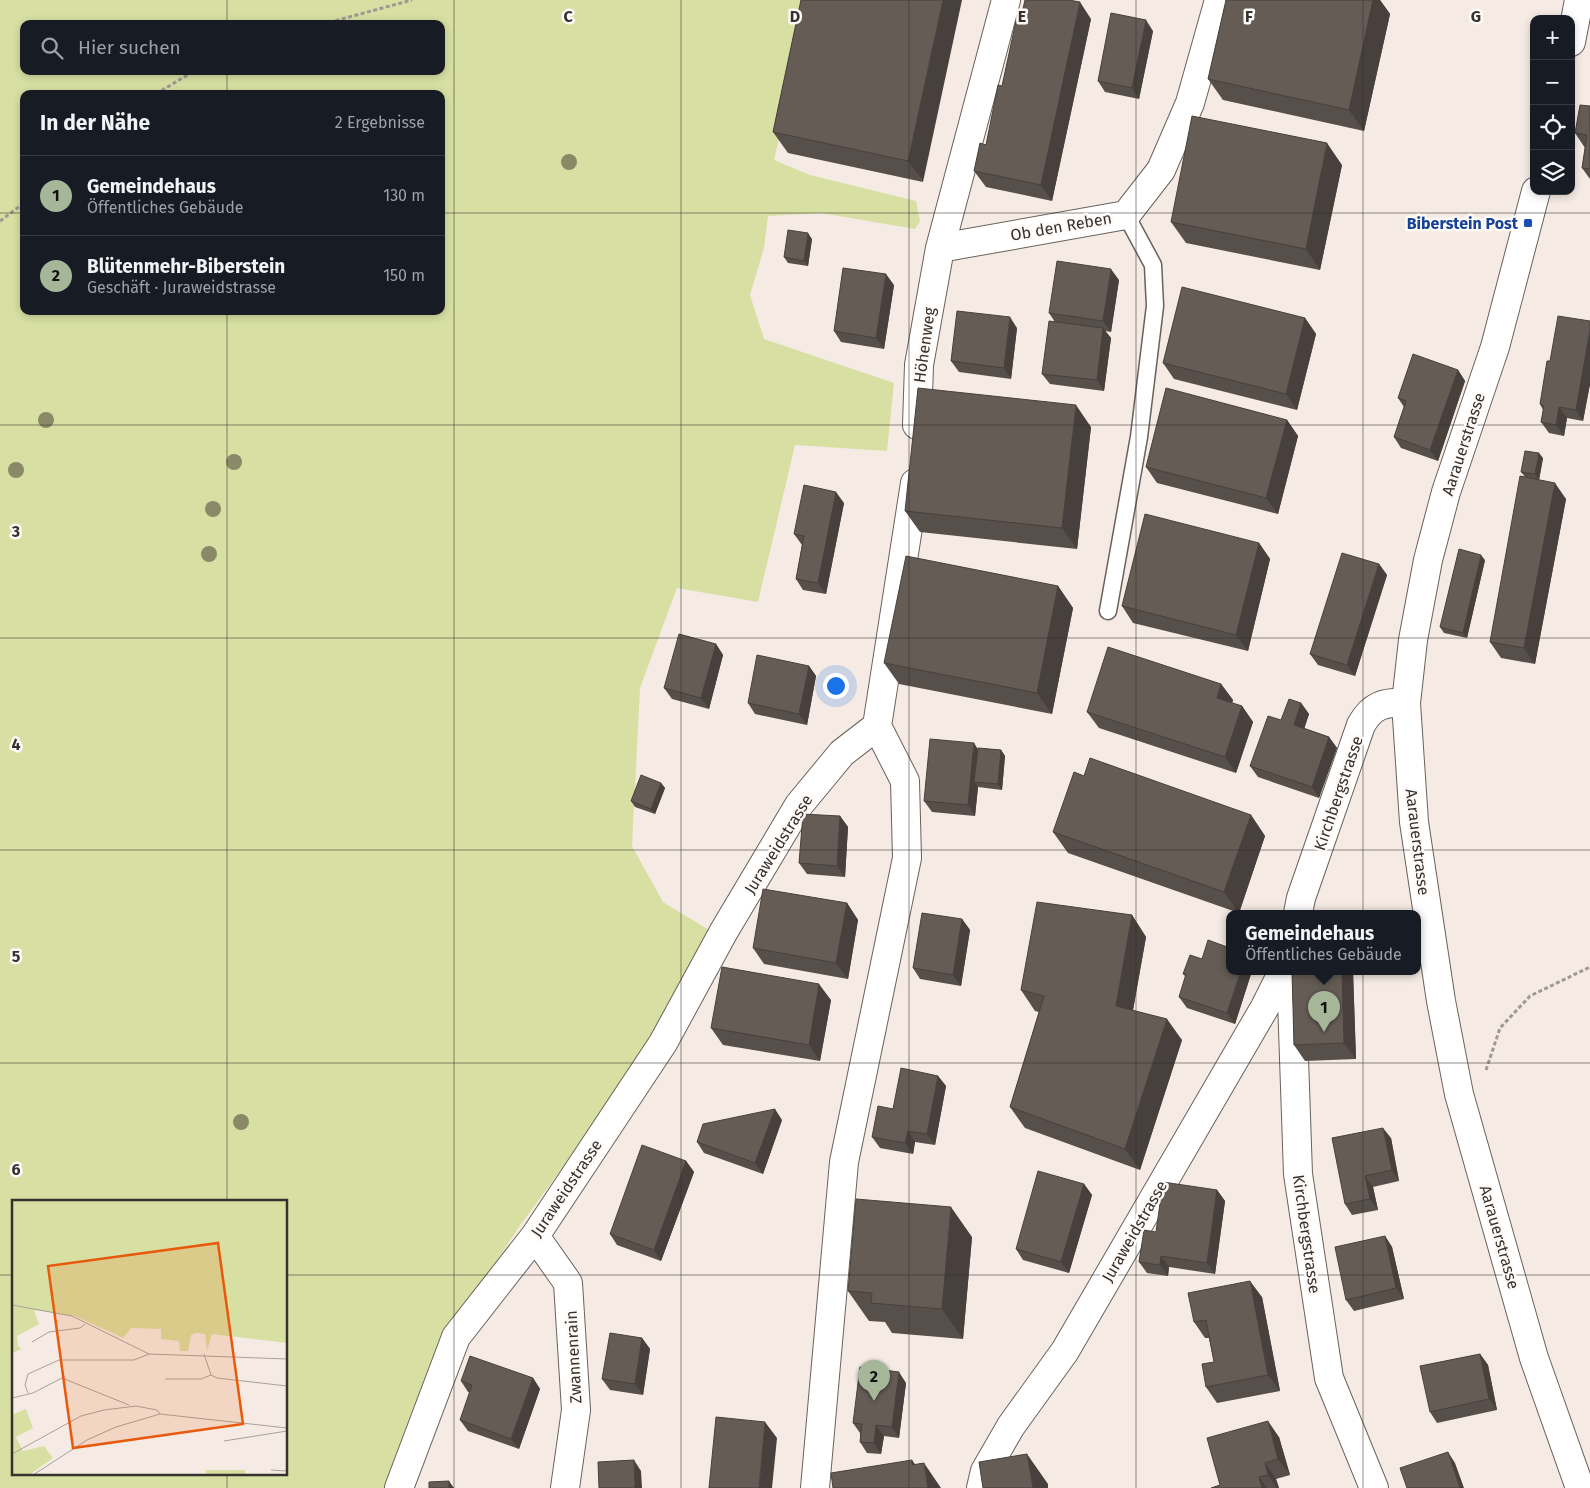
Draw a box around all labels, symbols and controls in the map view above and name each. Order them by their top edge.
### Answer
text: C [563,7,573,26]
text: D [790,7,800,26]
text: E [1018,7,1026,26]
text: F [1245,7,1253,26]
text: G [1471,7,1481,26]
map controls [1530,15,1575,195]
button: + [1530,15,1575,60]
search box [20,20,445,75]
icon: search [38,34,66,62]
text: Hier suchen [78,36,181,59]
button: − [1530,60,1575,105]
button: locate [1530,105,1575,150]
text: In der Nähe [40,110,150,136]
text: 2 Ergebnisse [335,113,425,132]
button: layers [1530,150,1575,195]
text: Gemeindehaus [87,175,216,198]
text: 1 [52,186,60,205]
text: 130 m [383,186,425,205]
text: Öffentliches Gebäude [87,198,243,217]
street label: Ob den Reben [1009,208,1113,245]
place label: Biberstein Post [1407,214,1519,233]
marker: Biberstein Post [1522,217,1534,229]
text: Blütenmehr-Biberstein [87,255,285,278]
text: 2 [52,266,60,285]
text: 150 m [383,266,425,285]
text: Geschäft · Juraweidstrasse [87,278,276,297]
street label: Höhenweg [910,305,939,384]
street label: Aarauerstrasse [1438,390,1489,498]
text: 3 [11,522,20,541]
your location [823,673,849,699]
street label: Kirchbergstrasse [1310,733,1367,853]
text: 4 [11,735,21,754]
street label: Aarauerstrasse [1402,788,1433,896]
street label: Juraweidstrasse [740,791,817,897]
popup [1226,910,1421,975]
text: Gemeindehaus [1245,922,1374,945]
text: Öffentliches Gebäude [1245,945,1402,964]
text: 5 [12,947,21,966]
pin: 1 [1308,991,1340,1032]
street label: Juraweidstrasse [527,1136,606,1241]
text: 6 [11,1160,21,1179]
street label: Kirchbergstrasse [1289,1173,1324,1295]
street label: Juraweidstrasse [1098,1177,1171,1285]
street label: Aarauerstrasse [1476,1183,1523,1291]
inset map [12,1200,288,1476]
street label: Zwannenrain [562,1310,585,1404]
pin: 2 [858,1360,890,1401]

